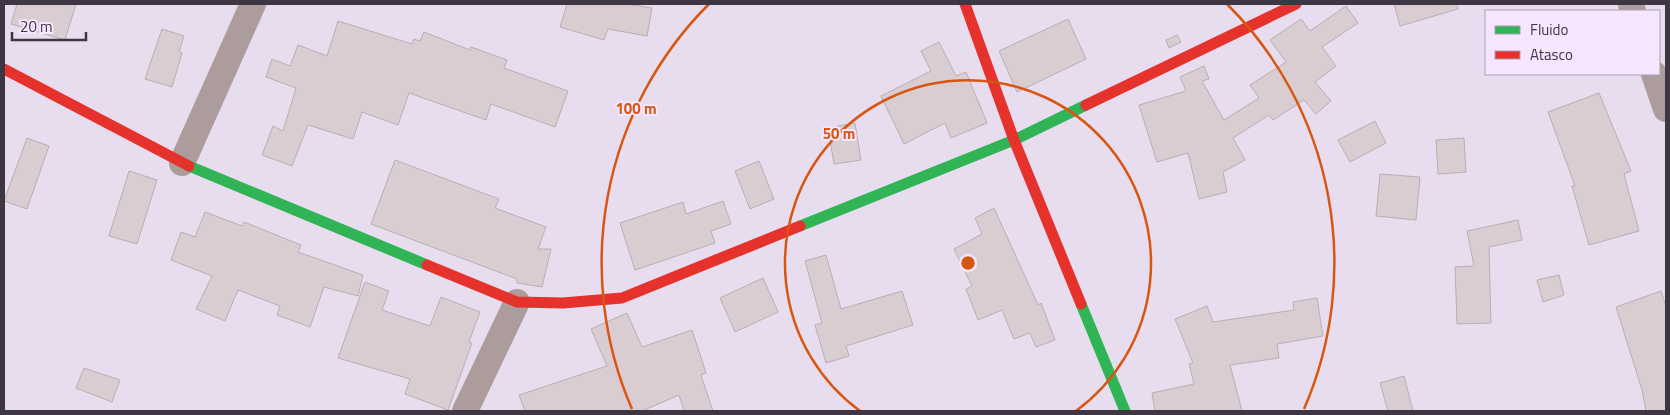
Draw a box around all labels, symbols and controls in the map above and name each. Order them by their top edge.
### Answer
scale bar [12,10,86,42]
legend [1485,10,1660,75]
text: 20 m [20,15,53,38]
text: Fluido [1530,18,1569,41]
text: Atasco [1530,43,1573,66]
text: 100 m [615,97,657,120]
text: 50 m [823,122,855,145]
centre of rings [959,254,977,272]

